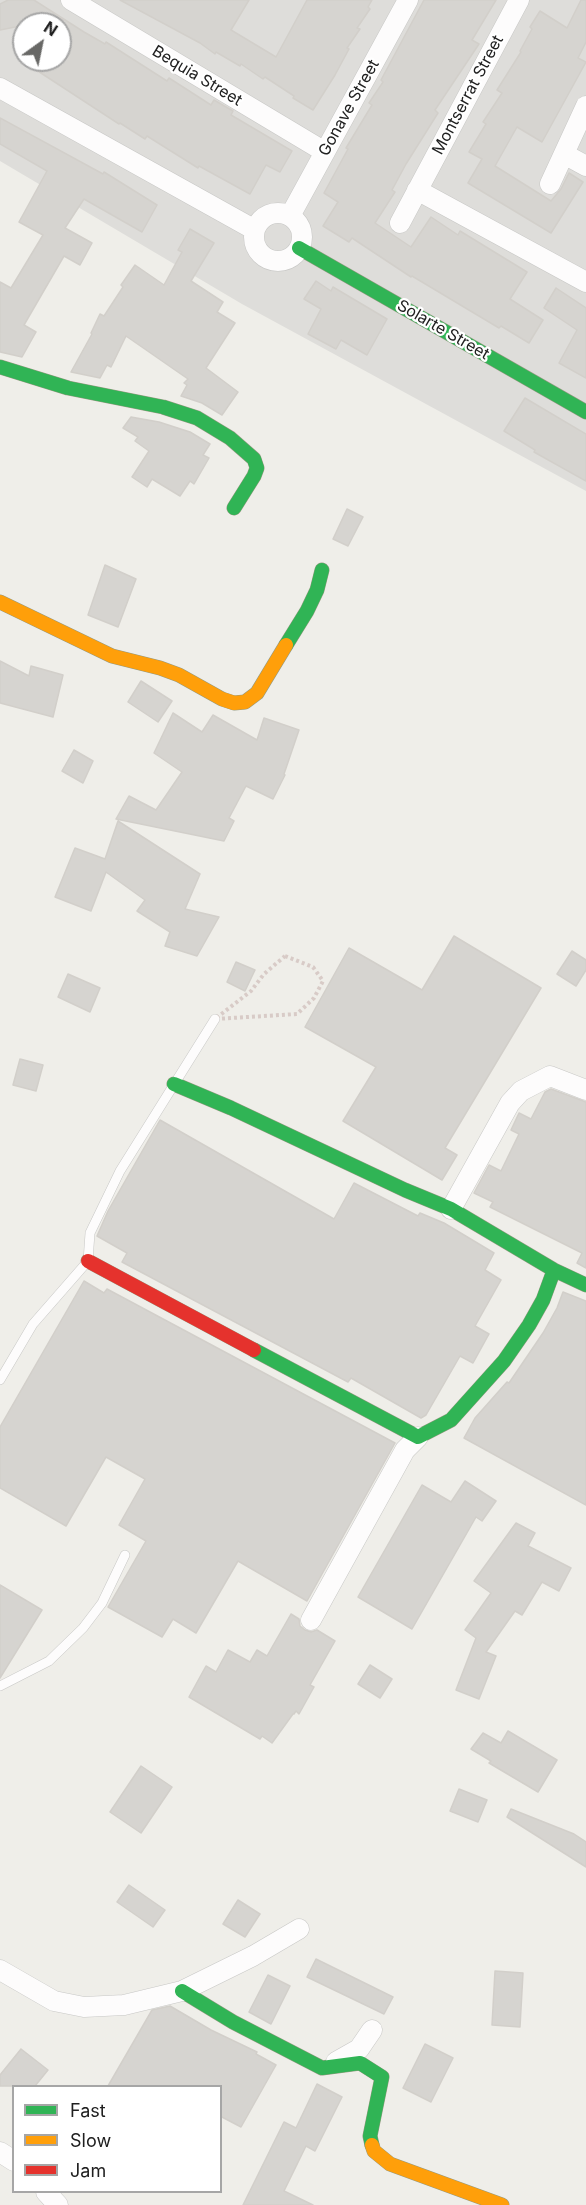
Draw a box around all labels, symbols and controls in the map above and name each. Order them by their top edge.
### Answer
north arrow [12,12,72,72]
text: N [40,17,61,40]
street label: Montserrat Street [428,32,508,158]
street label: Bequia Street [149,42,245,110]
street label: Gonave Street [315,56,383,160]
street label: Solarte Street [394,296,492,364]
legend [12,2085,222,2193]
text: Fast [70,2100,106,2121]
text: Slow [70,2130,111,2151]
text: Jam [70,2160,106,2181]

